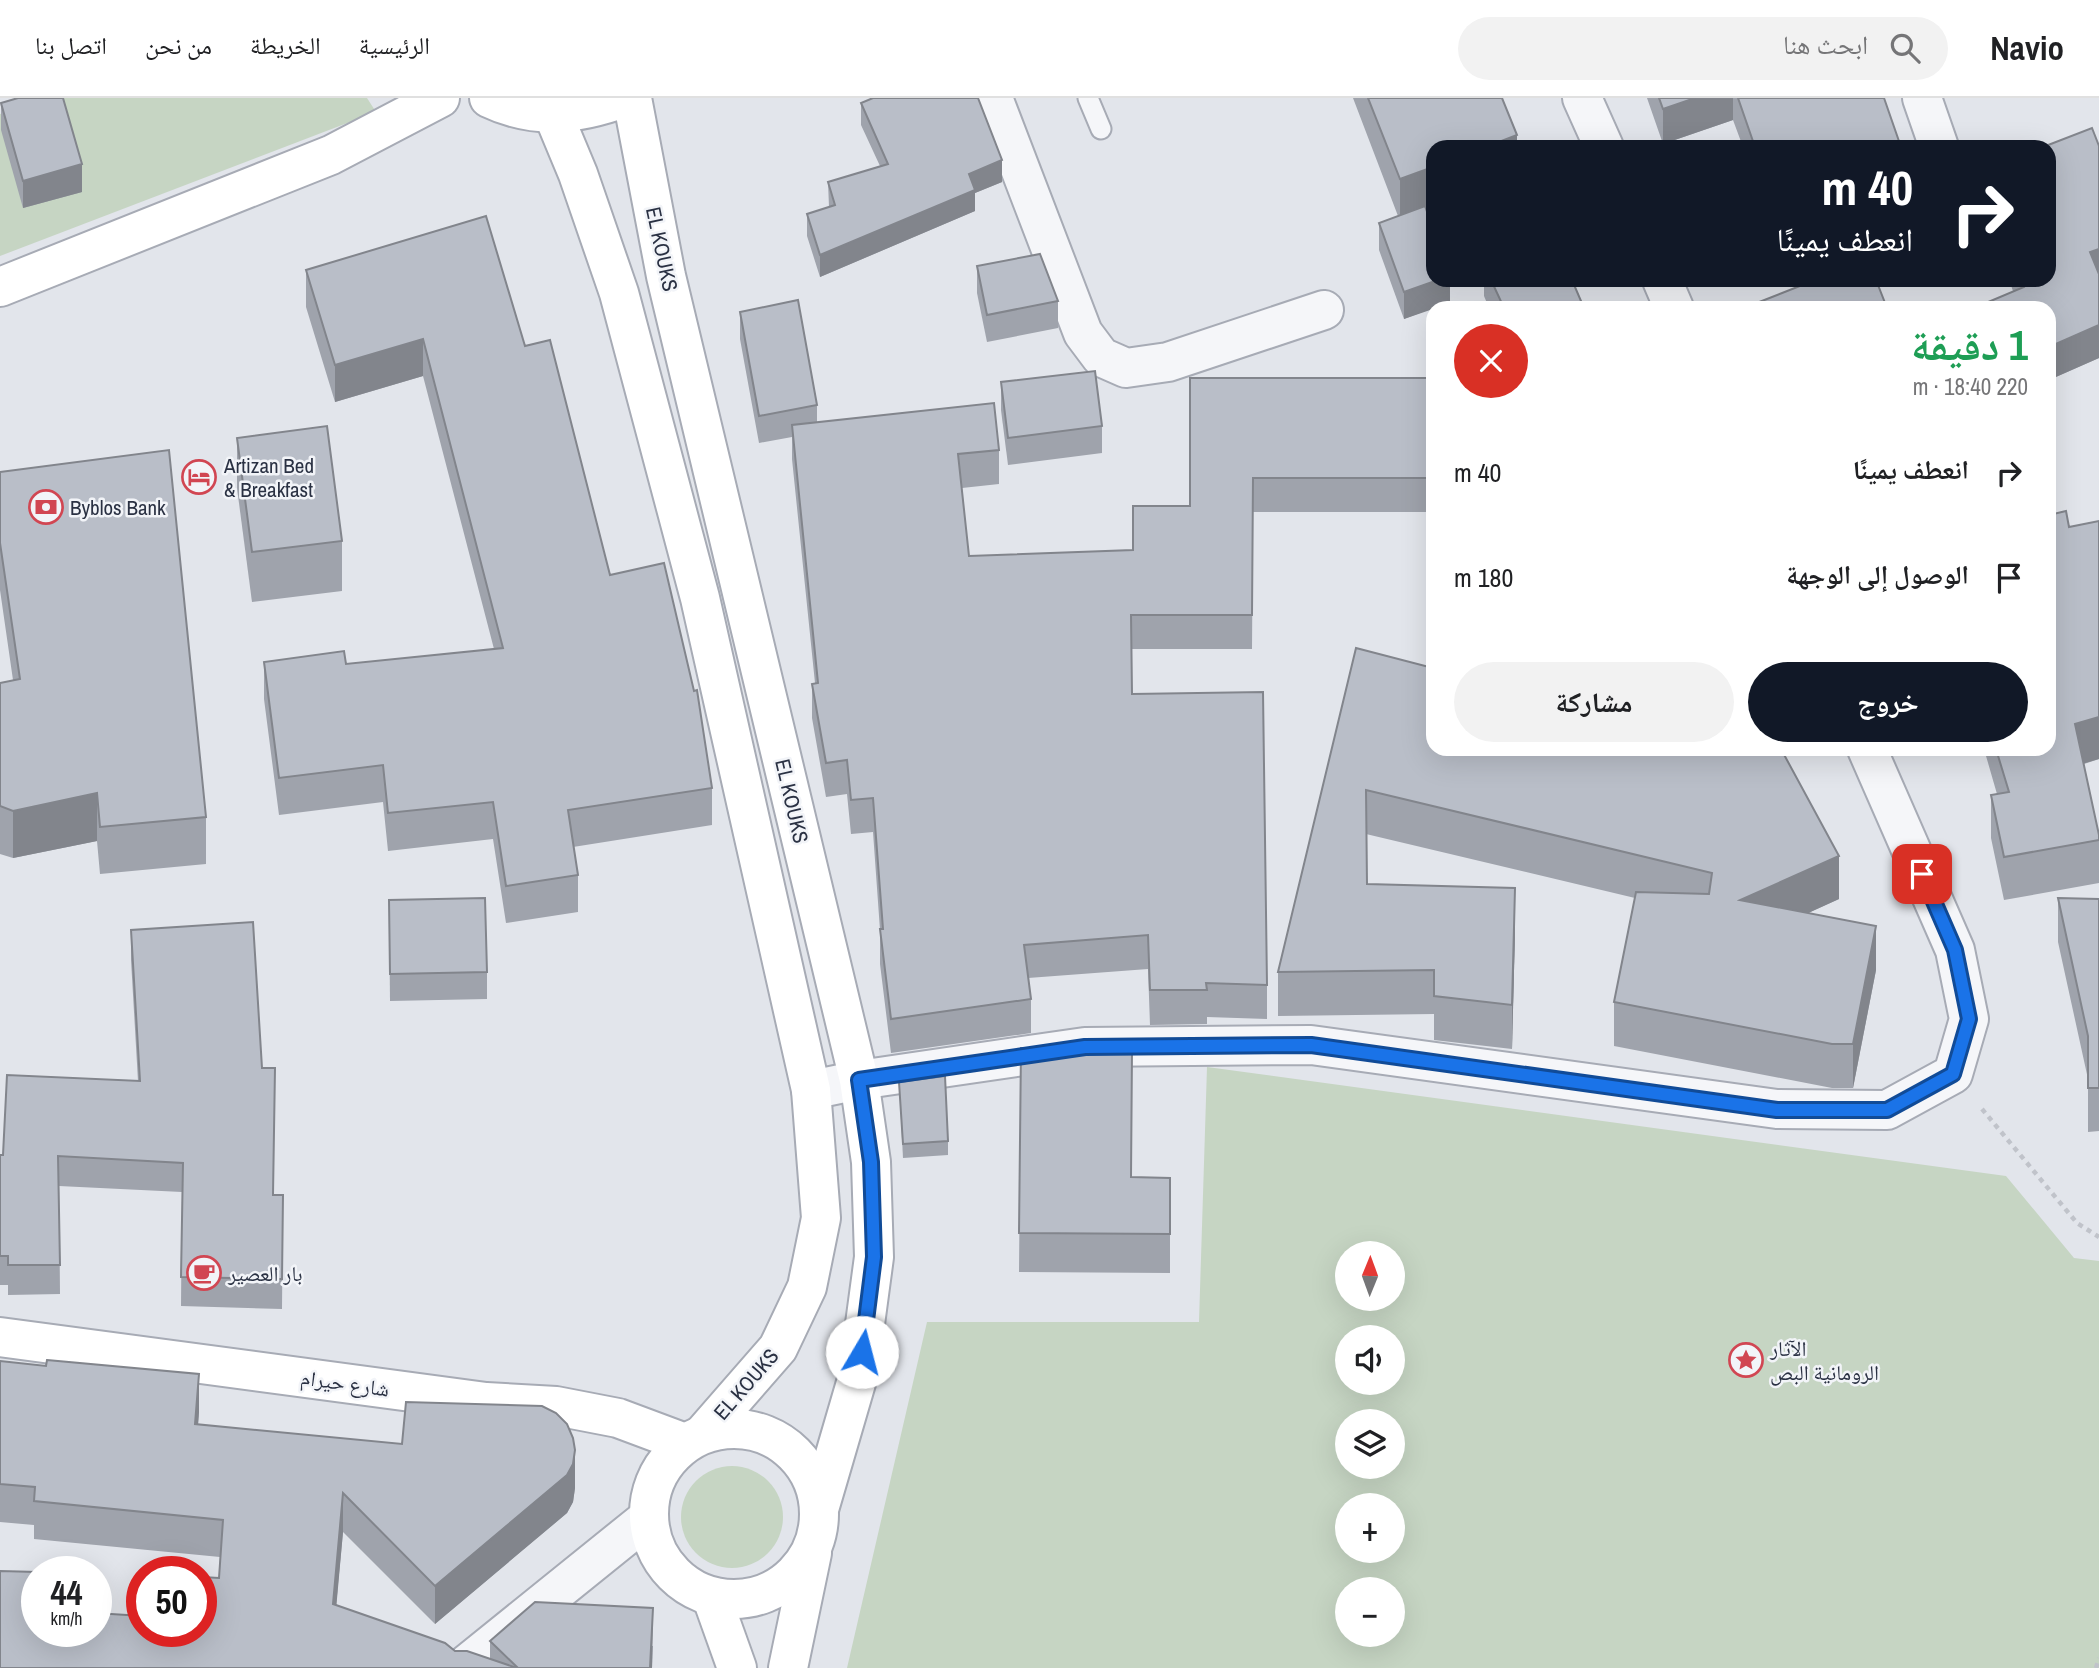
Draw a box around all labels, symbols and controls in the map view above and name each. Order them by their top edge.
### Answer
search box [1458,17,1948,80]
text: Navio [1990,26,2064,70]
text: ابحث هنا [1783,27,1868,62]
text: اتصل بنا [35,29,107,61]
text: من نحن [145,29,212,61]
text: الخريطة [250,29,321,61]
text: الرئيسية [359,29,430,61]
icon: search [1886,29,1924,67]
text: 40 m [1821,154,1913,220]
icon: right [1937,168,2028,259]
street label: EL KOUKS [639,204,685,294]
text: انعطف يمينًا [1777,218,1913,261]
text: 1 دقيقة [1911,317,2028,373]
button: close [1454,324,1528,398]
text: 220 m · 18:40 [1913,371,2028,402]
place label: Artizan Bed & Breakfast [223,451,314,504]
text: انعطف يمينًا [1853,452,1969,487]
icon: right [1990,454,2028,492]
text: 40 m [1454,455,1501,490]
hotel icon: Artizan Bed & Breakfast [180,458,218,496]
bank icon: Byblos Bank [27,488,65,526]
place label: Byblos Bank [70,493,166,522]
text: الوصول إلى الوجهة [1786,557,1969,592]
icon: arrive [1990,559,2028,597]
text: 180 m [1454,560,1513,595]
button: مشاركة [1454,662,1734,742]
button: خروج [1748,662,2028,742]
street label: EL KOUKS [768,756,816,846]
pin [1892,844,1952,904]
icon: arrive [1903,855,1941,893]
north arrow [1335,1241,1405,1311]
map controls [1335,1241,1405,1647]
cafe icon: بار العصير [185,1254,223,1292]
place label: بار العصير [227,1259,303,1288]
position arrow [825,1315,899,1389]
button: sound [1335,1325,1405,1395]
place label: الآثار الرومانية البص [1769,1334,1879,1387]
place icon: الآثار الرومانية البص [1727,1341,1765,1379]
street label: EL KOUKS [707,1342,785,1426]
street label: شارع حيرام [299,1362,391,1404]
button: layers [1335,1409,1405,1479]
button: + [1335,1493,1405,1563]
speed limit sign: 50 [126,1556,217,1647]
text: 44 [51,1569,82,1616]
button: − [1335,1577,1405,1647]
text: km/h [51,1606,83,1631]

